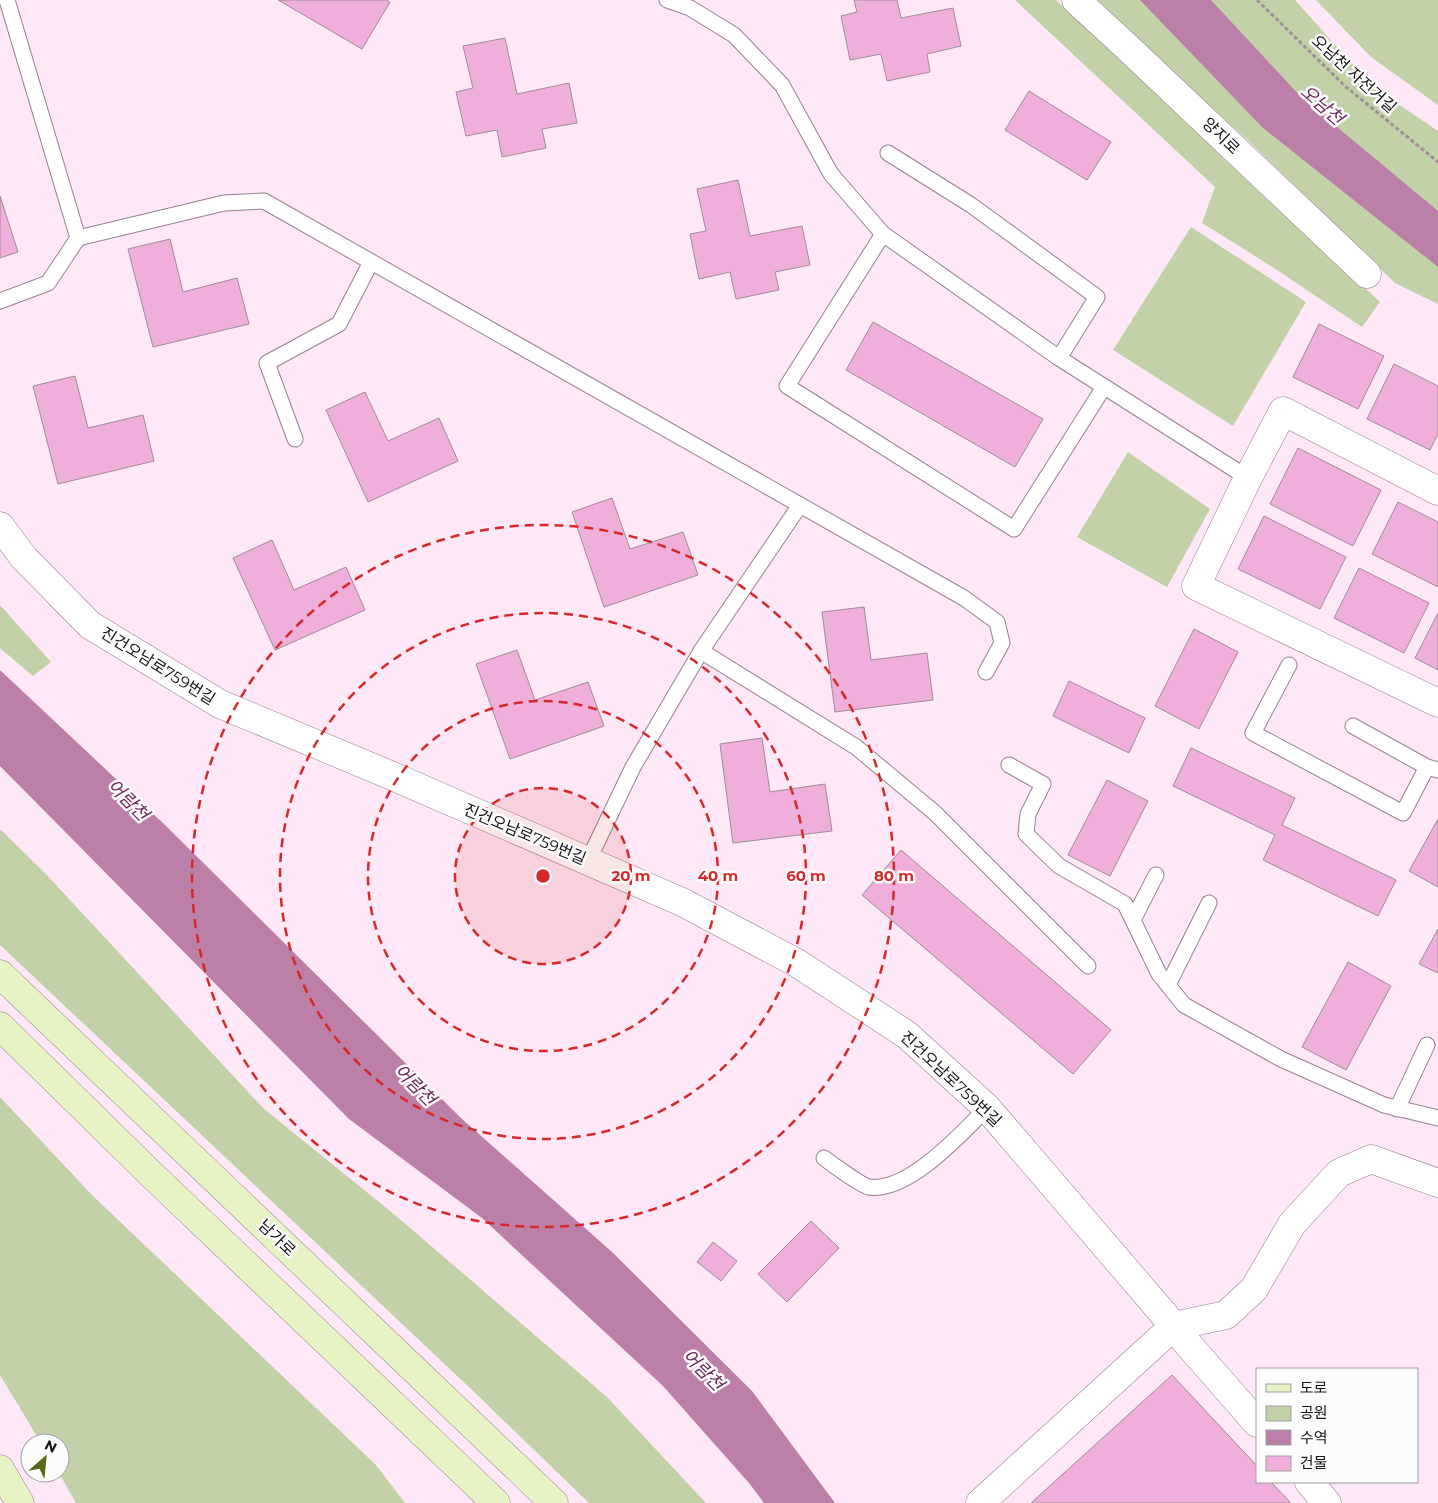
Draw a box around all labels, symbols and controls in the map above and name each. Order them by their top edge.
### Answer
street label: 오남천 자전거길 [1308,31,1400,117]
water label: 오남천 [1296,81,1348,129]
street label: 양지로 [1199,114,1244,158]
street label: 진건오남로759번길 [97,623,219,709]
water label: 어람천 [103,775,155,827]
street label: 진건오남로759번길 [461,800,589,868]
text: 20 m [611,866,651,885]
text: 40 m [698,866,738,885]
text: 60 m [786,866,826,885]
text: 80 m [874,866,914,885]
centre of rings [534,867,552,885]
street label: 진건오남로759번길 [897,1027,1005,1131]
water label: 어람천 [390,1060,442,1112]
street label: 남가로 [255,1216,300,1260]
water label: 어람천 [678,1345,730,1397]
legend [1256,1368,1418,1483]
text: 도로 [1300,1378,1328,1397]
text: 공원 [1300,1403,1328,1422]
text: 수역 [1300,1428,1328,1447]
north arrow [20,1433,70,1483]
text: N [42,1436,60,1457]
text: 건물 [1300,1453,1328,1472]

